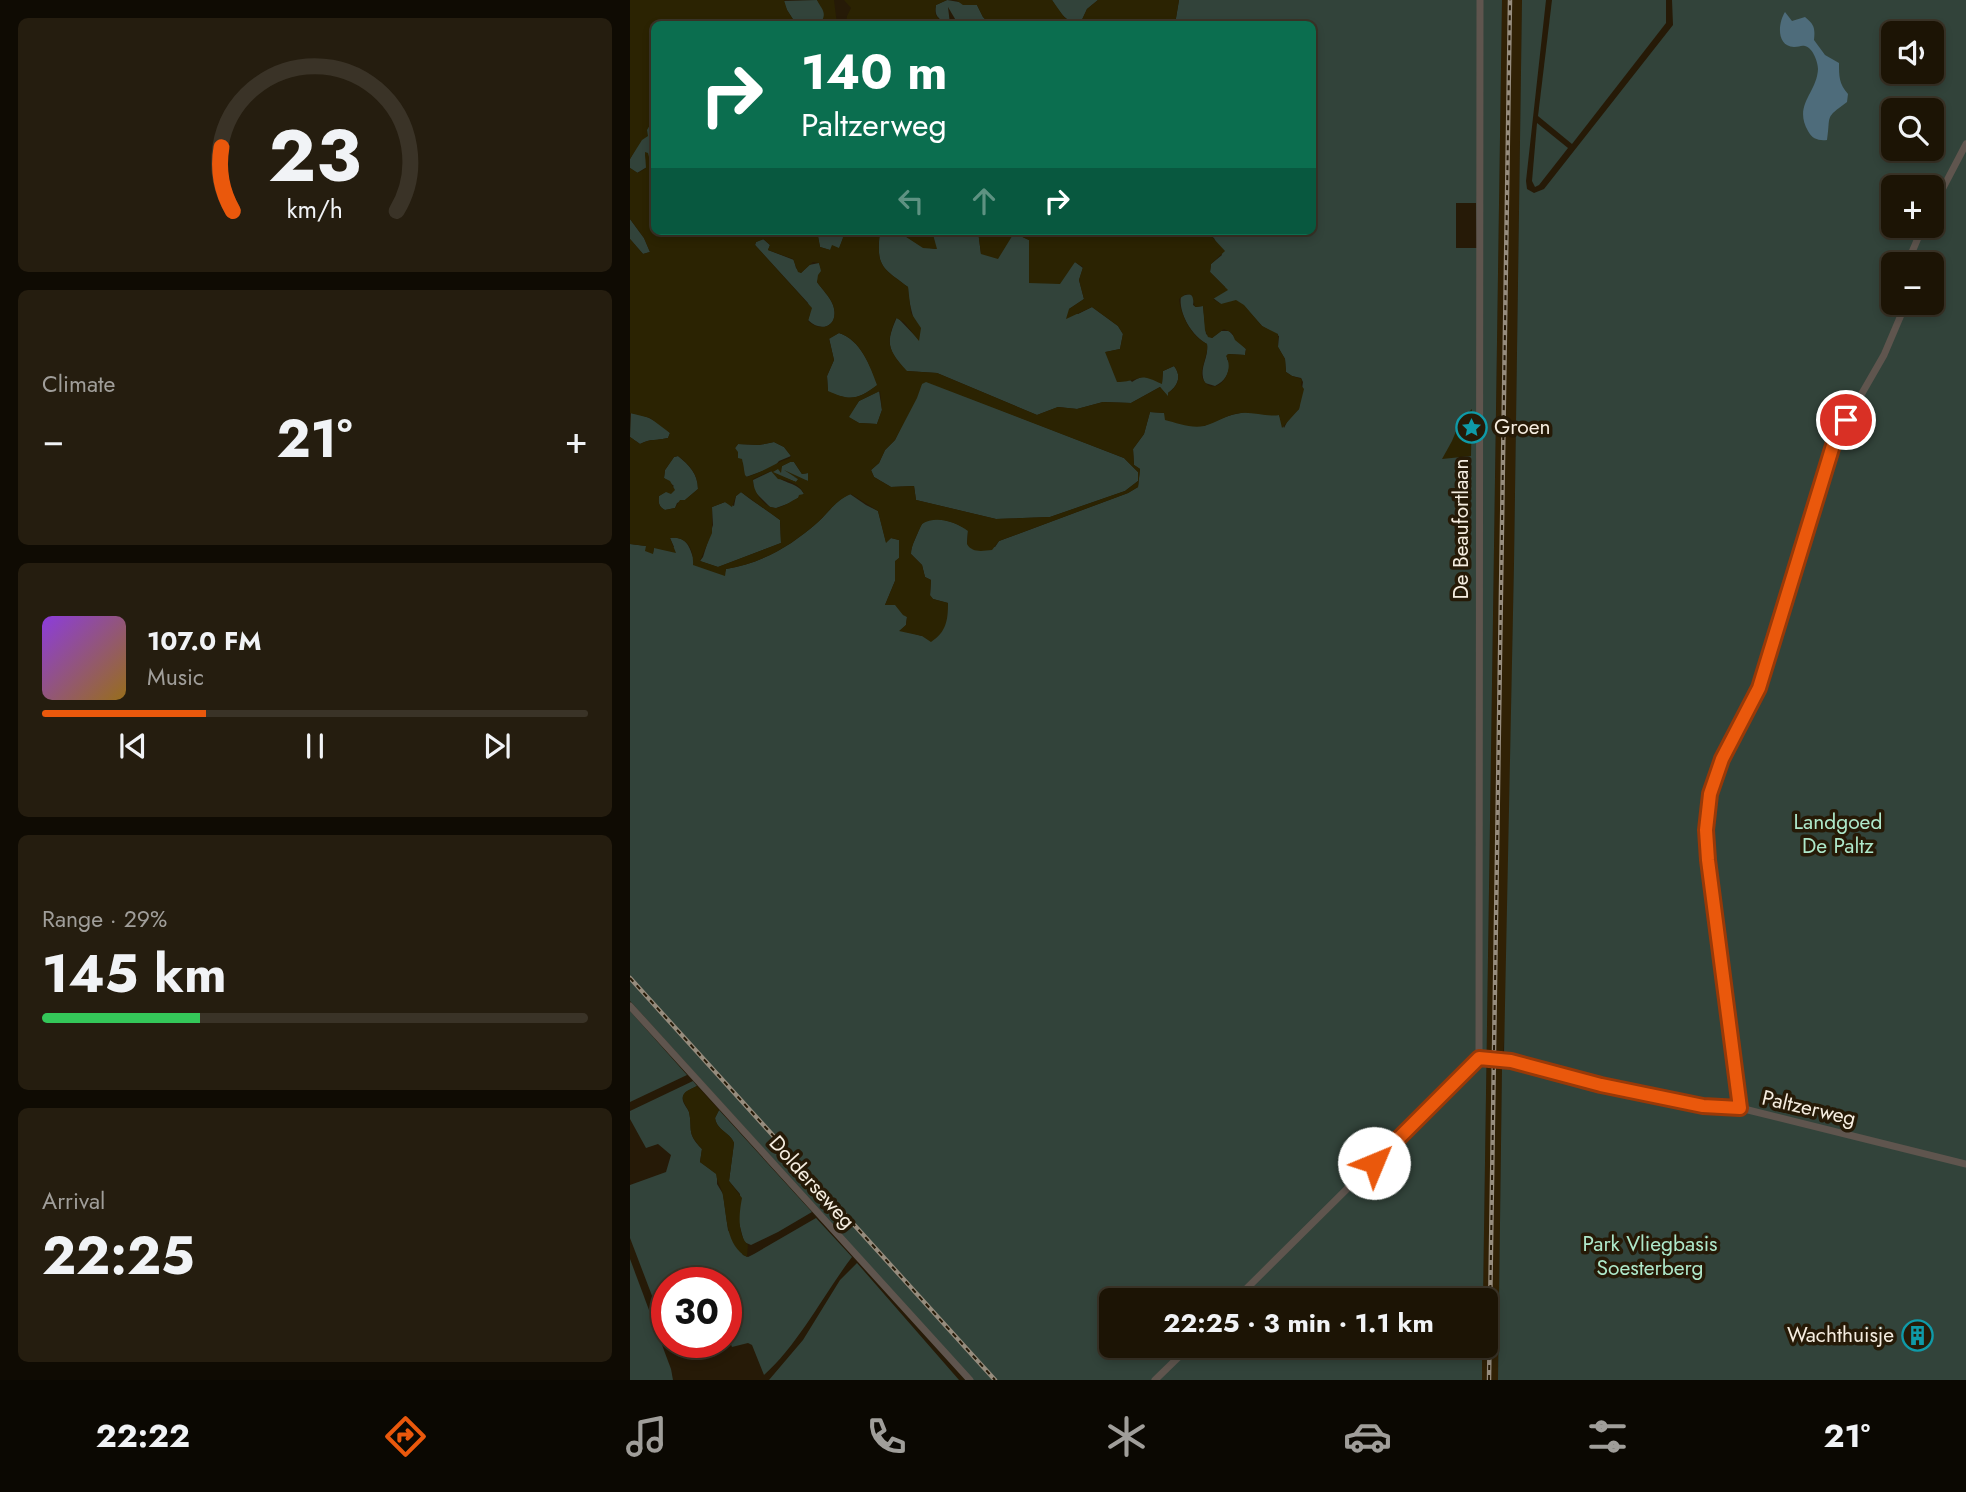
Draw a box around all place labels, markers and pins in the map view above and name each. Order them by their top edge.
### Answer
pin [1816,390,1876,450]
place icon: Groen [1454,410,1488,444]
place label: Groen [1494,412,1550,442]
building icon: Wachthuisje [1900,1318,1934,1352]
place label: Wachthuisje [1787,1320,1894,1350]

